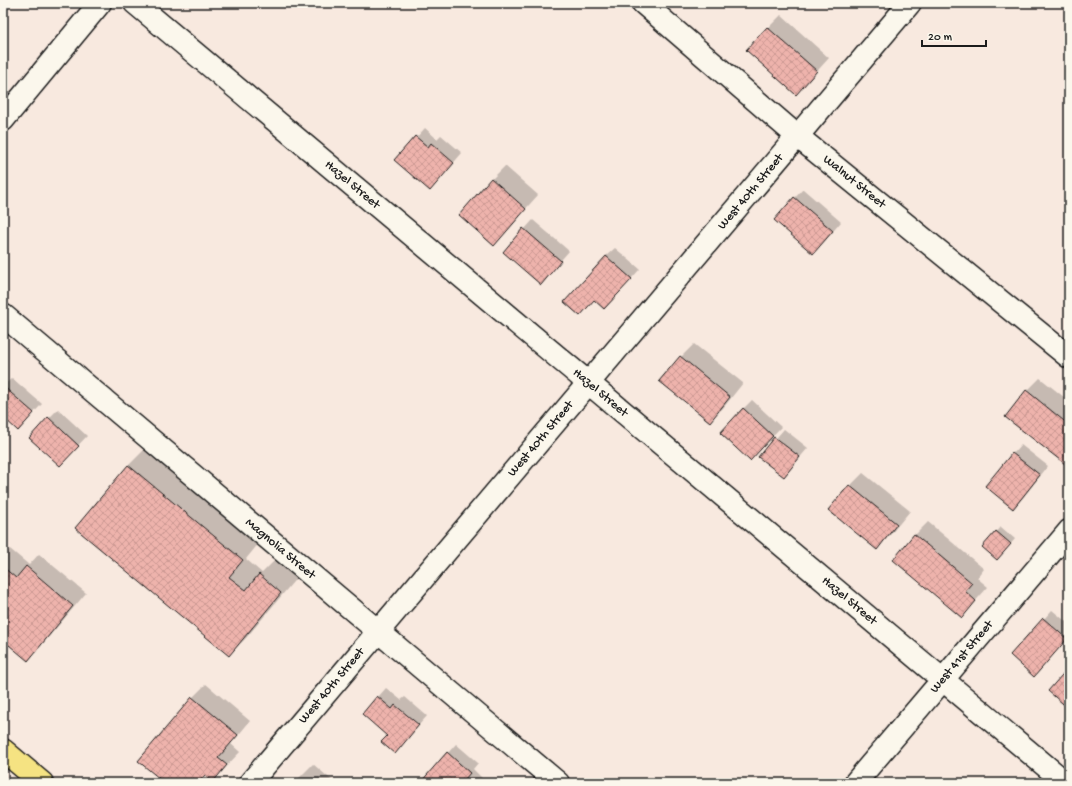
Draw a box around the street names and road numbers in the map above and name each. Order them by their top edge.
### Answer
street label: West 40th Street [715,150,788,233]
street label: Walnut Street [820,152,890,213]
street label: Hazel Street [321,158,384,214]
street label: Hazel Street [569,366,632,422]
street label: West 40th Street [505,397,578,480]
street label: Magnolia Street [242,515,320,584]
street label: Hazel Street [818,574,881,630]
street label: West 41st Street [927,616,998,696]
street label: West 40th Street [296,644,369,727]

